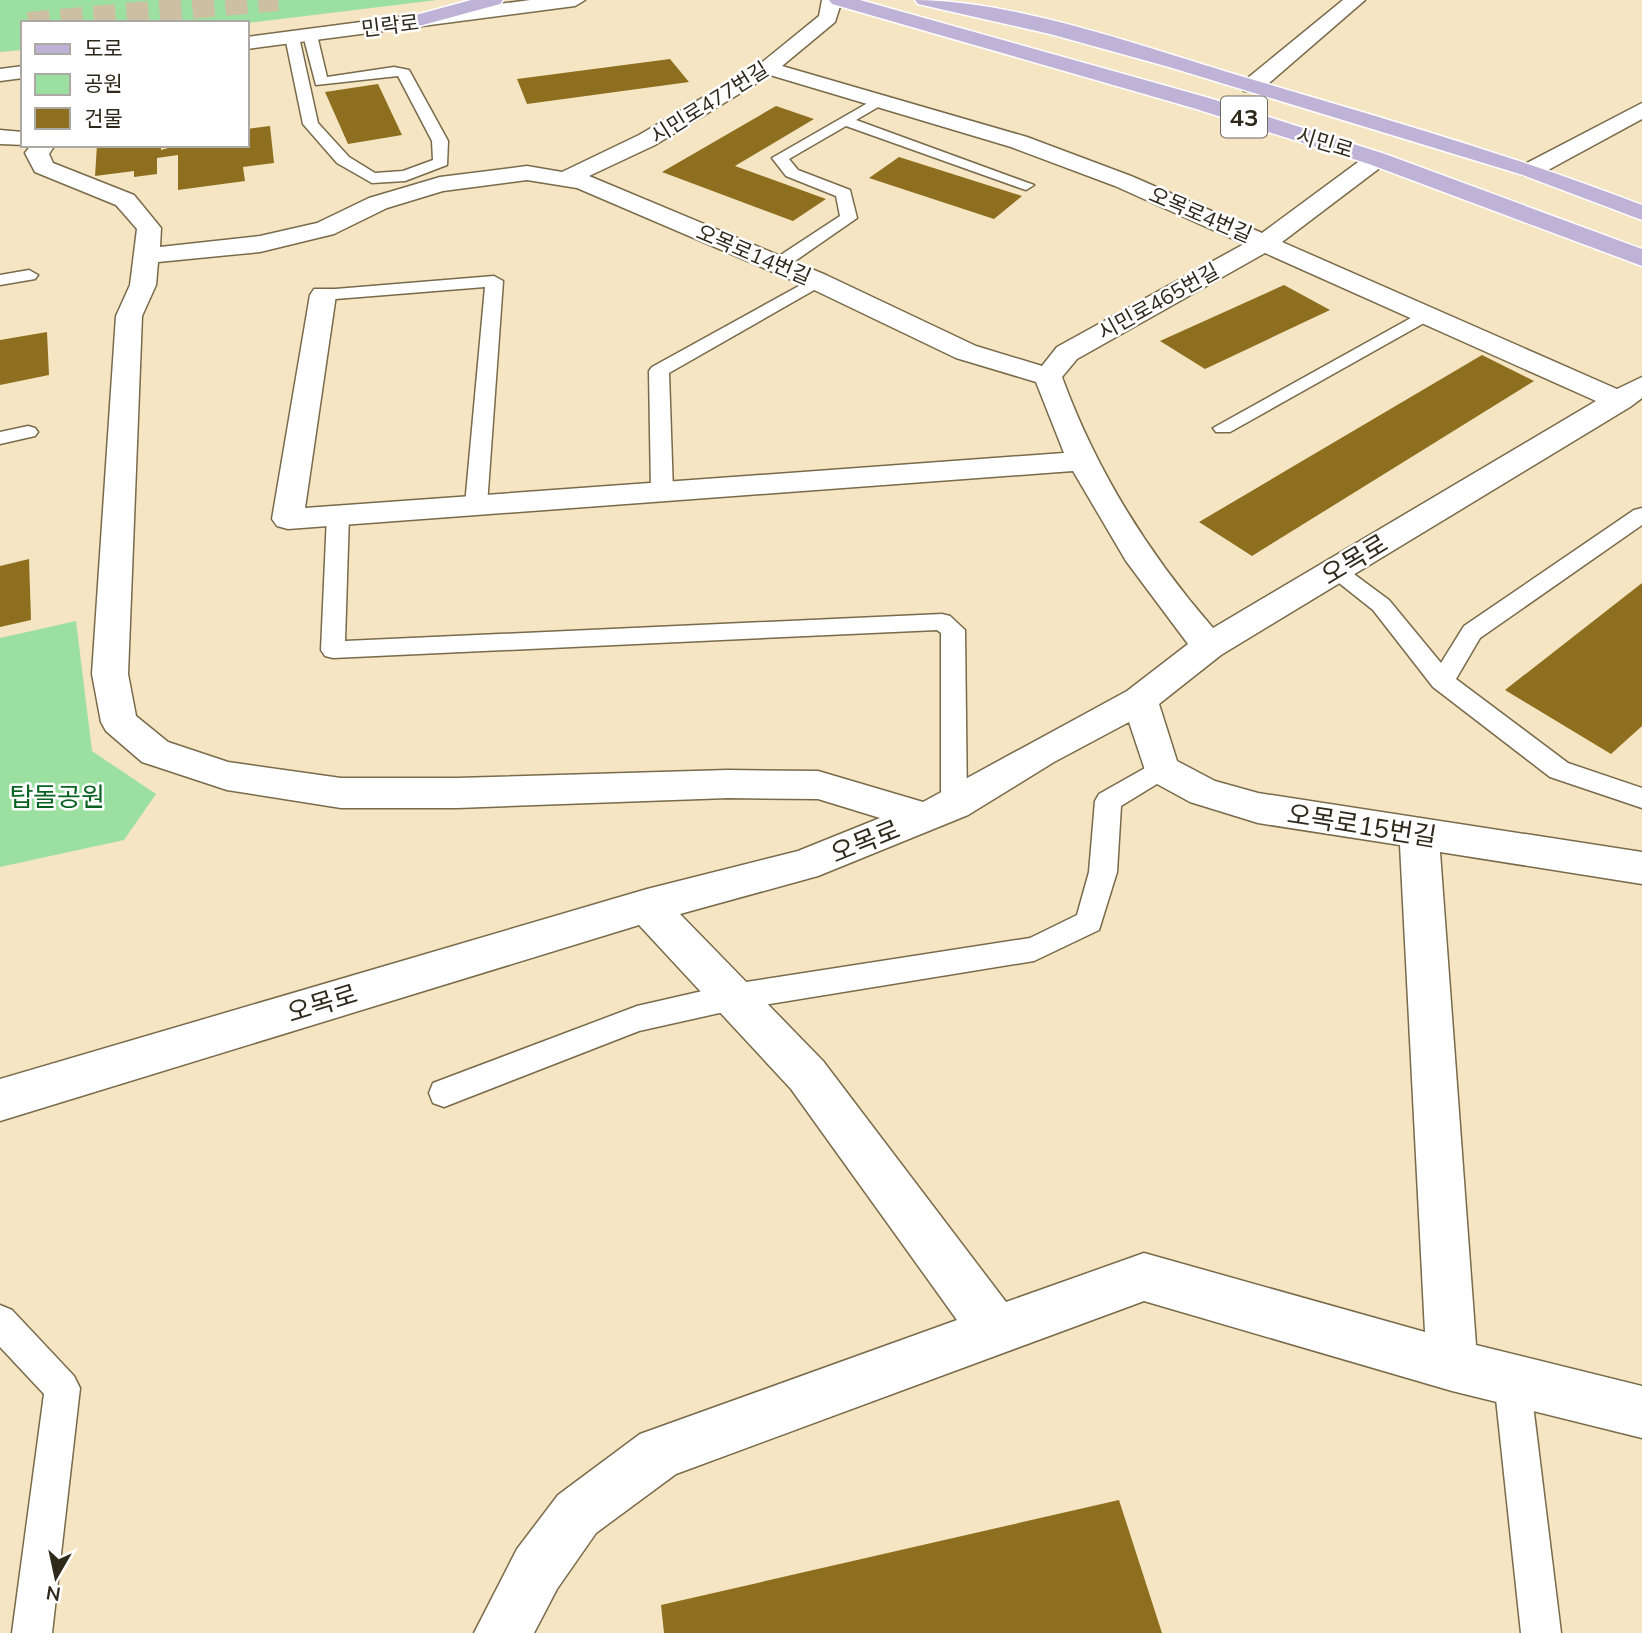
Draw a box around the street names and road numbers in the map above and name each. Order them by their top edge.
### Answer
street label: 민락로 [360,9,420,41]
street label: 시민로477번길 [645,55,773,149]
road number: 43 [1221,96,1267,138]
street label: 시민로 [1293,121,1357,163]
street label: 오목로4번길 [1146,181,1256,247]
street label: 오목로14번길 [693,218,815,290]
street label: 시민로465번길 [1093,257,1223,345]
street label: 오목로 [1315,526,1393,592]
street label: 오목로15번길 [1285,797,1439,853]
street label: 오목로 [826,812,904,870]
street label: 오목로 [283,977,361,1029]

